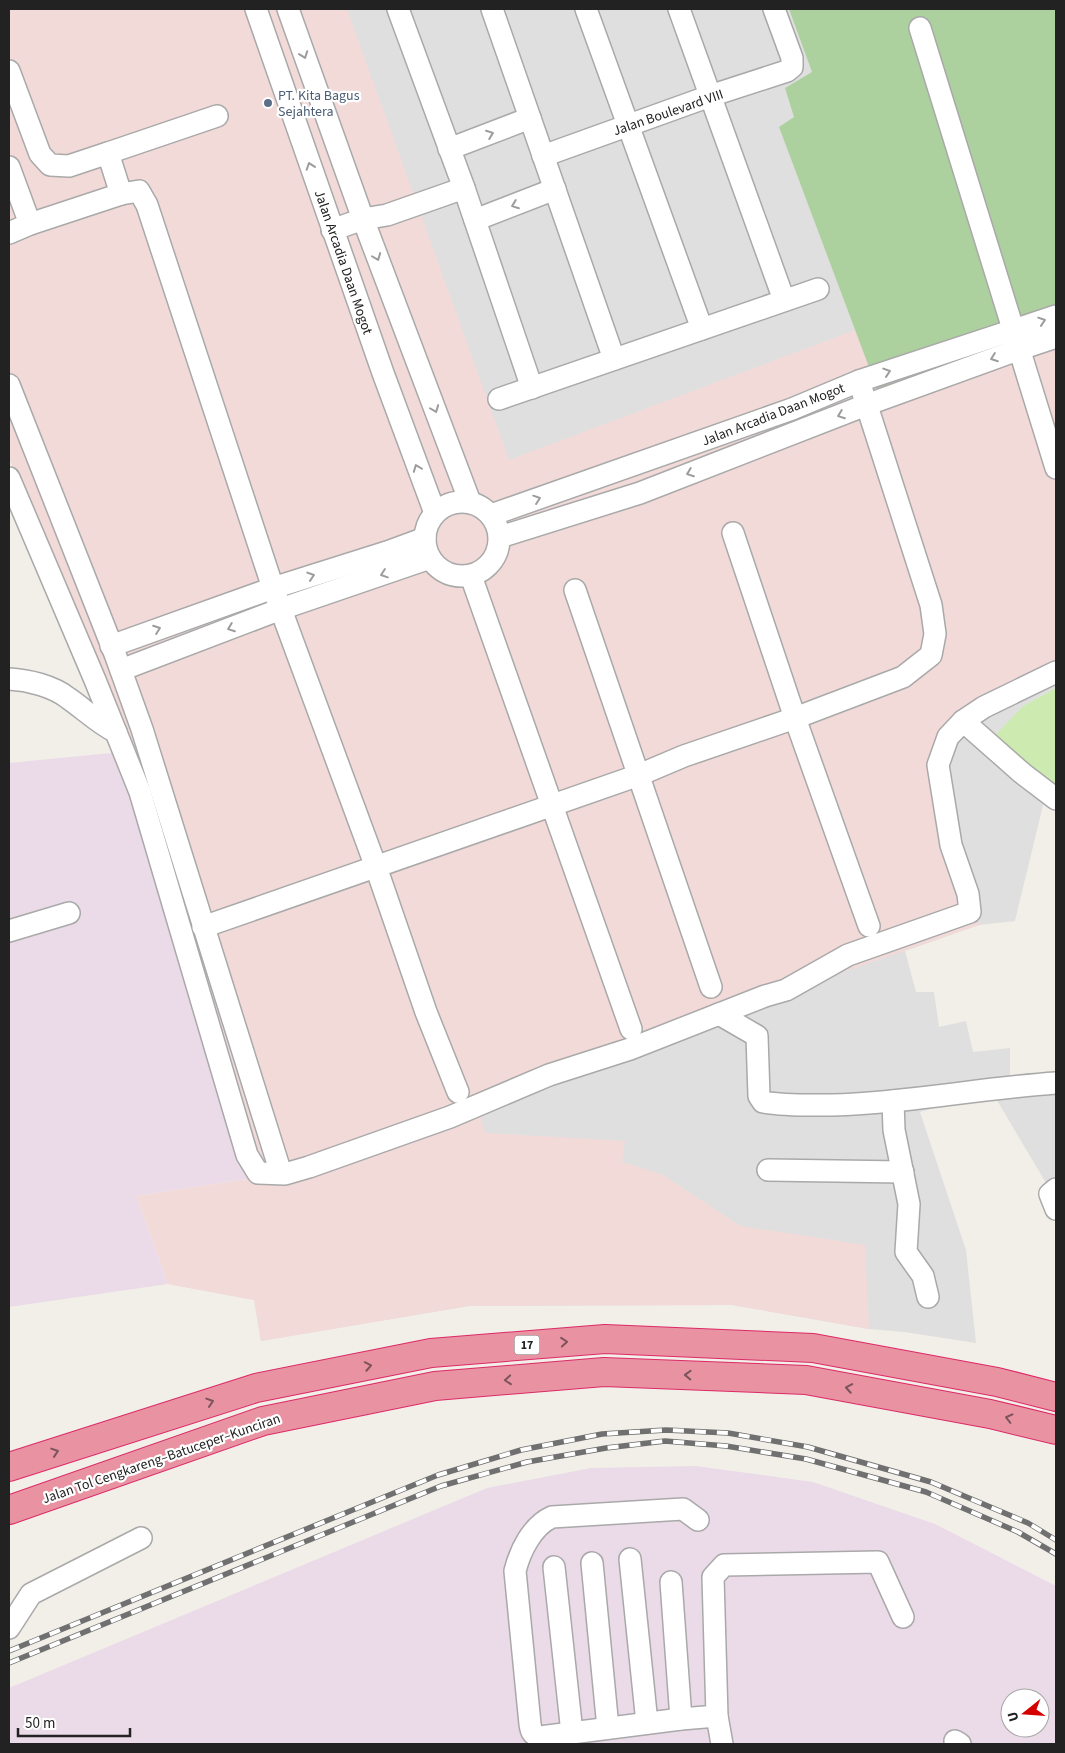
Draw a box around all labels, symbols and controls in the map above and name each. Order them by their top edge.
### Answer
one-way arrow [298,50,308,58]
street label: Jalan Boulevard VIII [610,85,726,141]
place label: PT. Kita Bagus Sejahtera [278,86,360,122]
marker: PT. Kita Bagus Sejahtera [262,97,274,109]
one-way arrow [485,130,493,140]
one-way arrow [306,162,316,171]
street label: Jalan Arcadia Daan Mogot [309,187,377,337]
one-way arrow [511,199,520,209]
one-way arrow [372,252,382,260]
one-way arrow [1037,317,1045,327]
one-way arrow [990,352,998,362]
one-way arrow [883,367,891,377]
street label: Jalan Arcadia Daan Mogot [699,378,848,451]
one-way arrow [429,404,439,412]
one-way arrow [837,409,846,419]
one-way arrow [413,464,423,473]
one-way arrow [686,468,694,478]
one-way arrow [533,495,541,505]
one-way arrow [380,569,389,579]
one-way arrow [306,572,314,582]
one-way arrow [227,622,236,632]
one-way arrow [153,625,161,635]
road number: 17 [514,1336,540,1354]
one-way arrow [560,1337,568,1348]
one-way arrow [363,1361,372,1371]
one-way arrow [683,1370,691,1381]
one-way arrow [504,1374,512,1385]
one-way arrow [845,1384,854,1394]
one-way arrow [205,1398,213,1408]
street label: Jalan Tol Cengkareng–Batuceper–Kunciran [40,1409,283,1509]
one-way arrow [1004,1413,1013,1424]
one-way arrow [50,1448,59,1458]
north arrow [1000,1688,1050,1738]
scale bar [18,1706,130,1738]
text: U [1003,1709,1024,1724]
text: 50 m [25,1713,55,1734]

